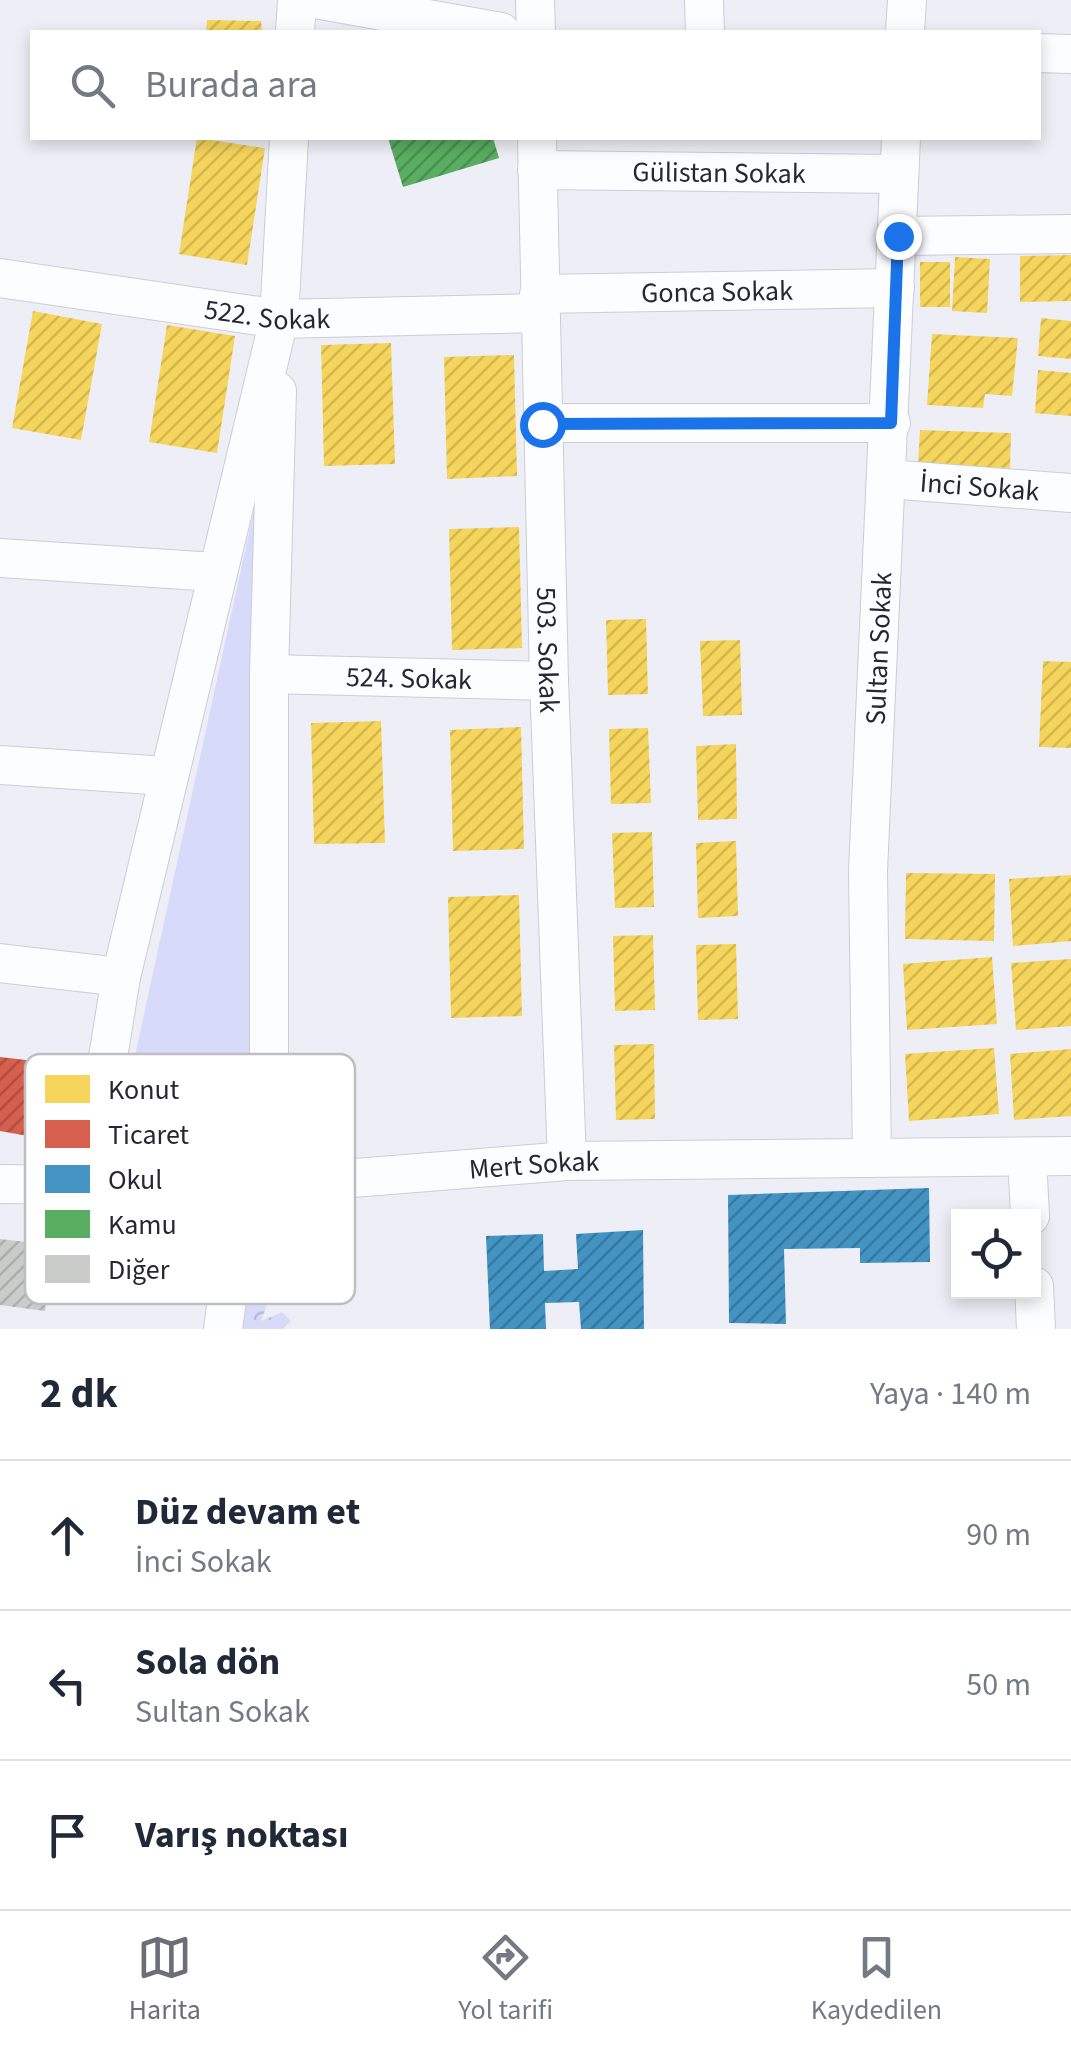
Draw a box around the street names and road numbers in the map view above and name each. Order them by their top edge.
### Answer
street label: Gülistan Sokak [632,152,806,194]
street label: Gonca Sokak [641,271,793,313]
street label: 522. Sokak [202,289,331,340]
street label: İnci Sokak [918,463,1041,512]
street label: Sultan Sokak [856,571,902,726]
street label: 503. Sokak [526,586,569,714]
street label: 524. Sokak [345,657,473,700]
street label: Mert Sokak [467,1142,600,1190]

